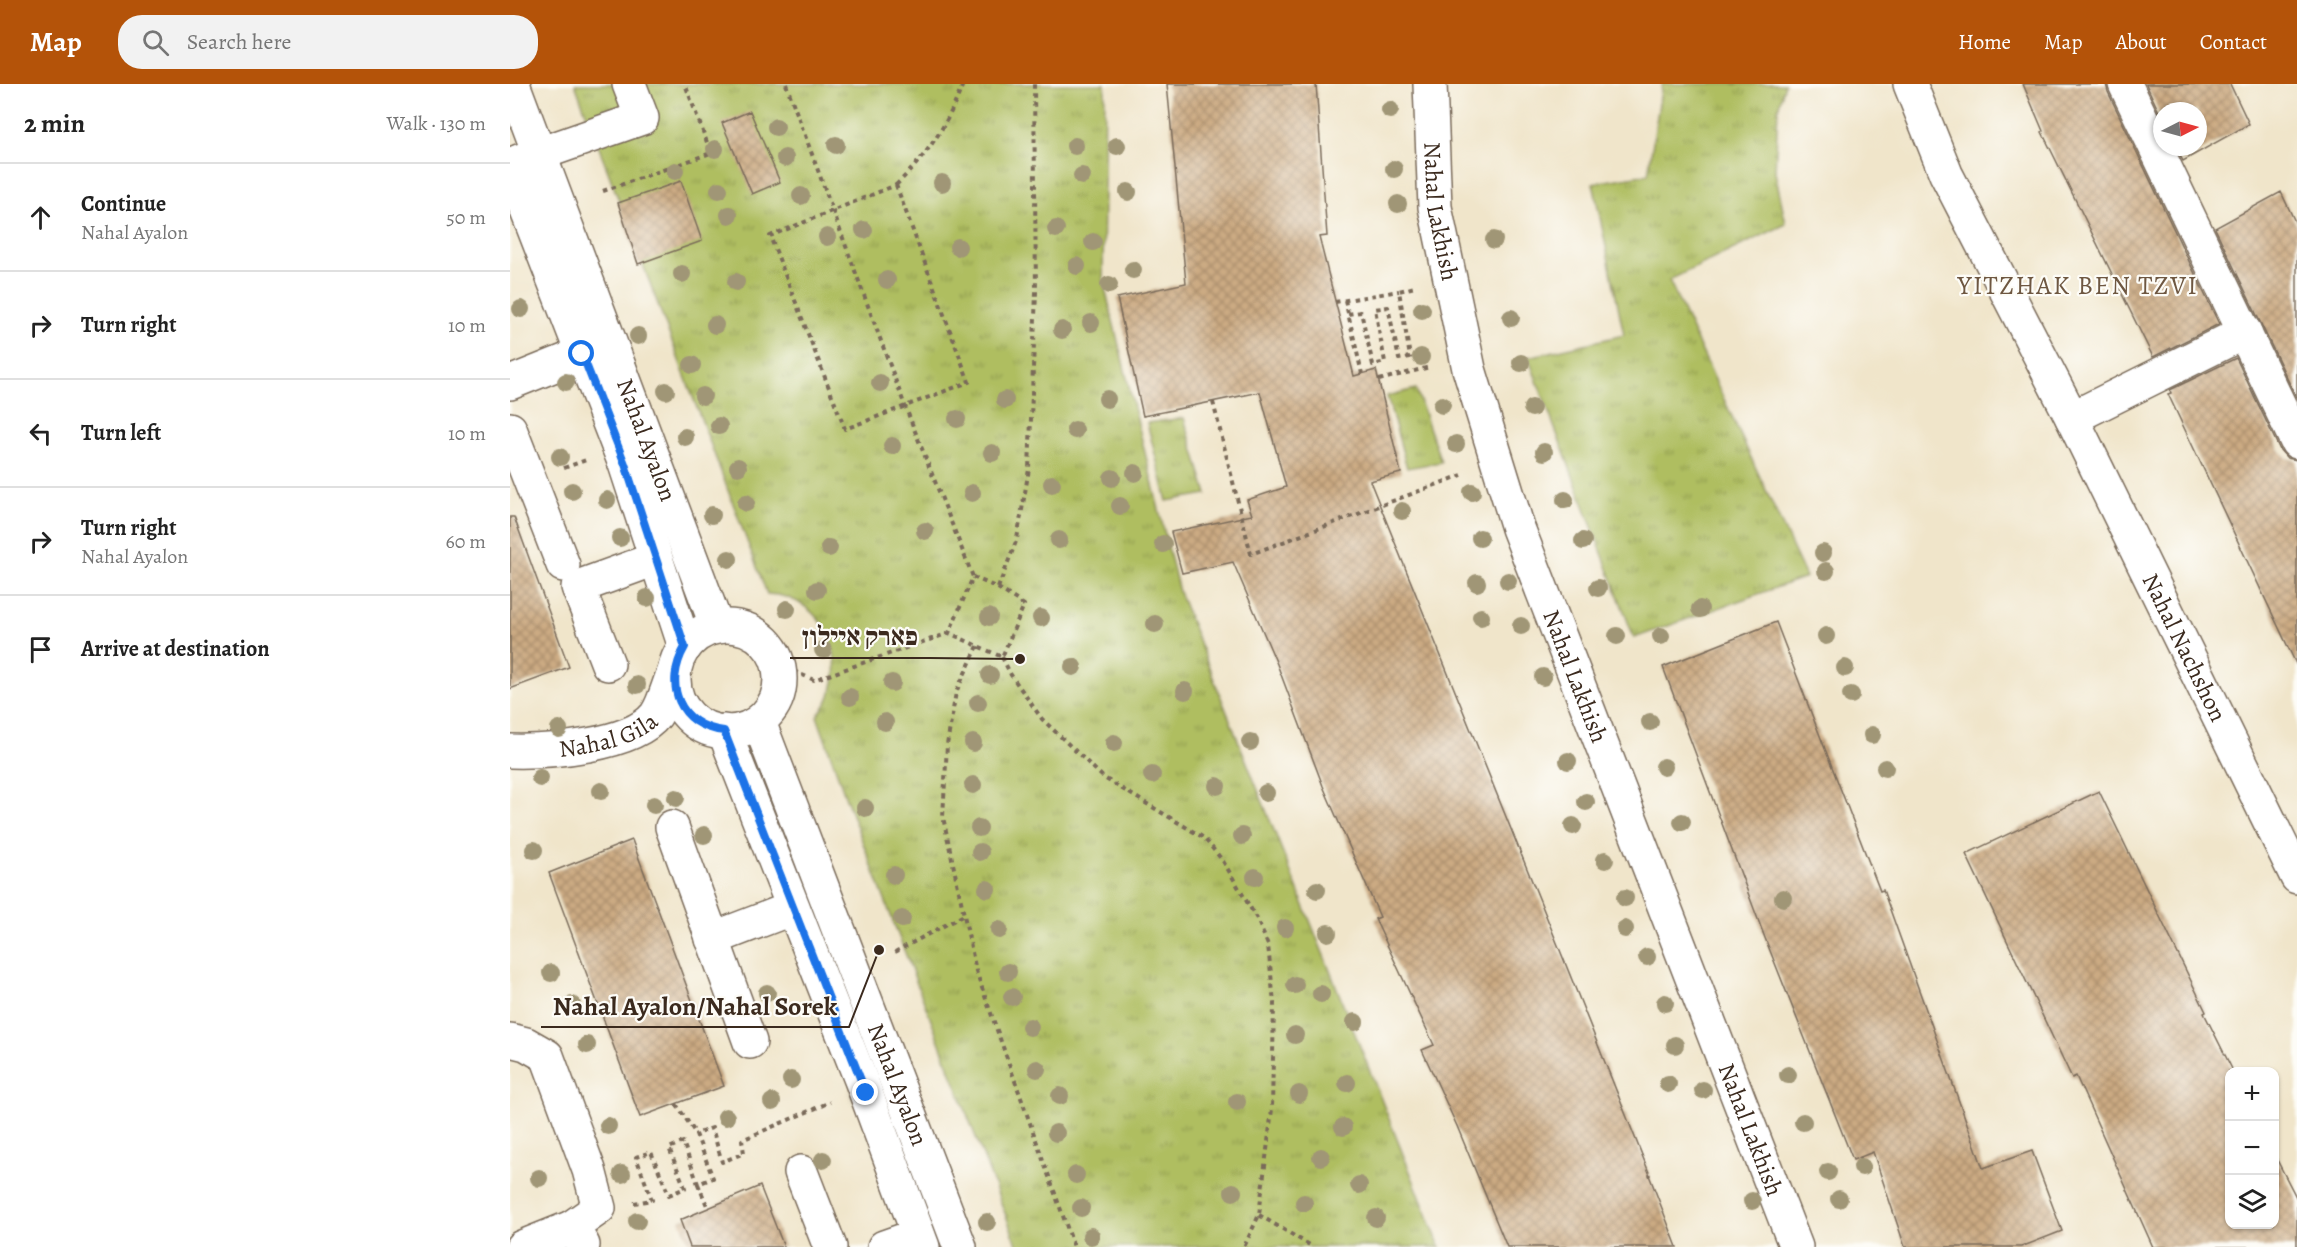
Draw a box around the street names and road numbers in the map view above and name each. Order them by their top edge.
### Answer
street label: Nahal Lakhish [1416,141,1466,284]
street label: Nahal Ayalon [609,374,684,506]
street label: Nahal Nachshon [2135,568,2234,727]
street label: Nahal Lakhish [1535,605,1616,748]
street label: Nahal Gila [557,705,665,765]
street label: Nahal Ayalon [860,1019,936,1150]
street label: Nahal Lakhish [1710,1059,1791,1201]

